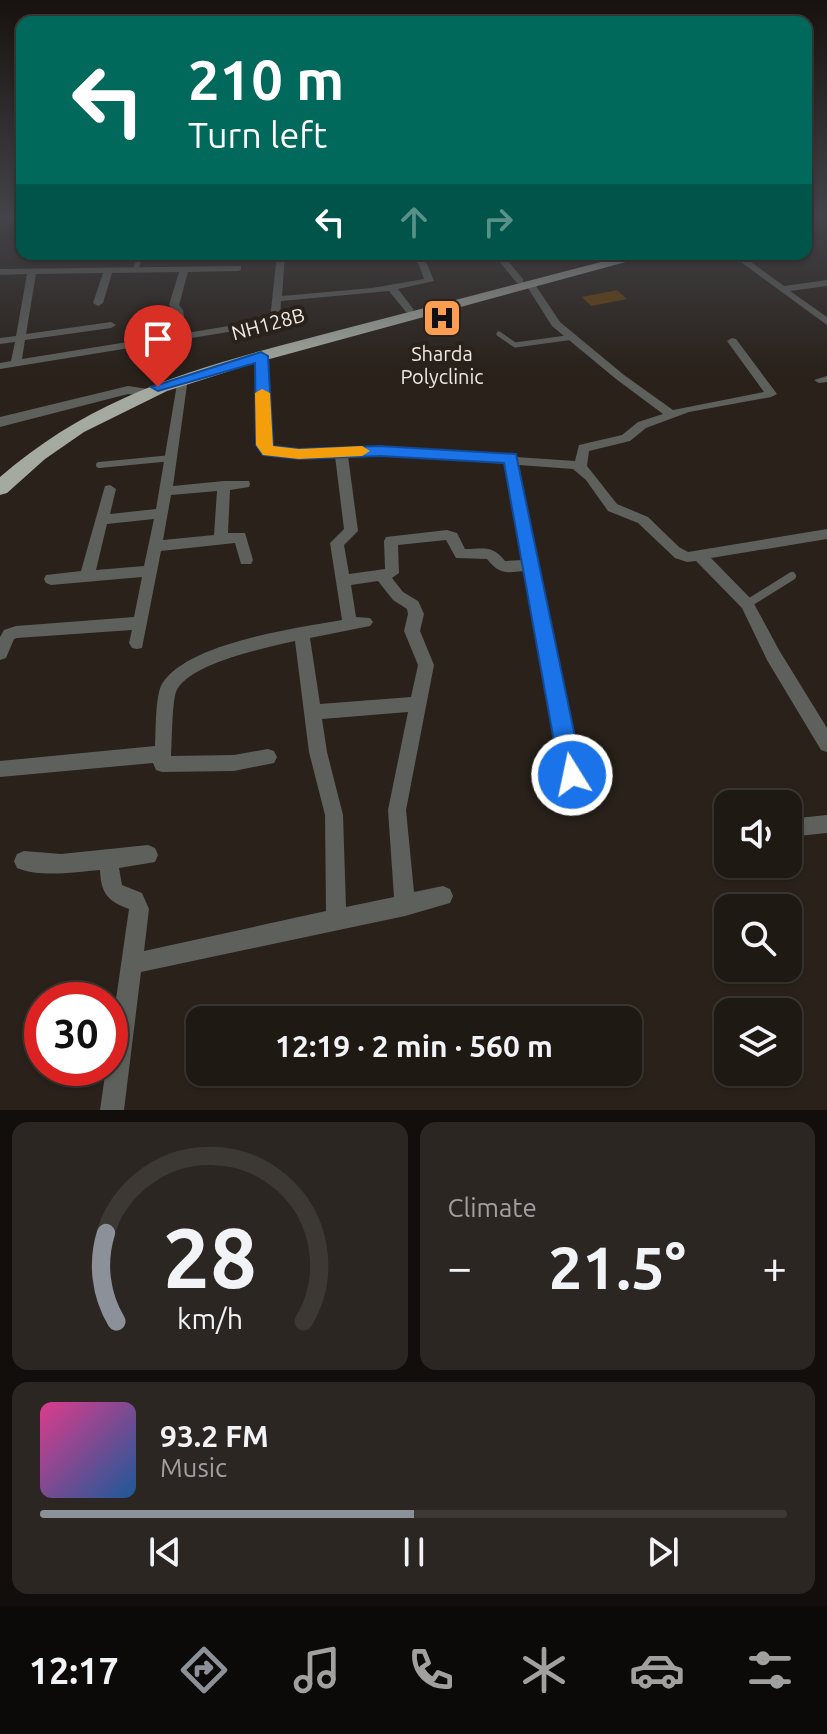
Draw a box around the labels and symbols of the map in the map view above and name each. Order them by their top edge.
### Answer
hospital icon: Sharda Polyclinic [421,297,463,339]
street label: NH128B [229,303,307,344]
pin [124,305,192,387]
place label: Sharda Polyclinic [400,342,484,388]
position arrow [530,733,614,817]
speed limit sign: 30 [24,982,128,1086]

